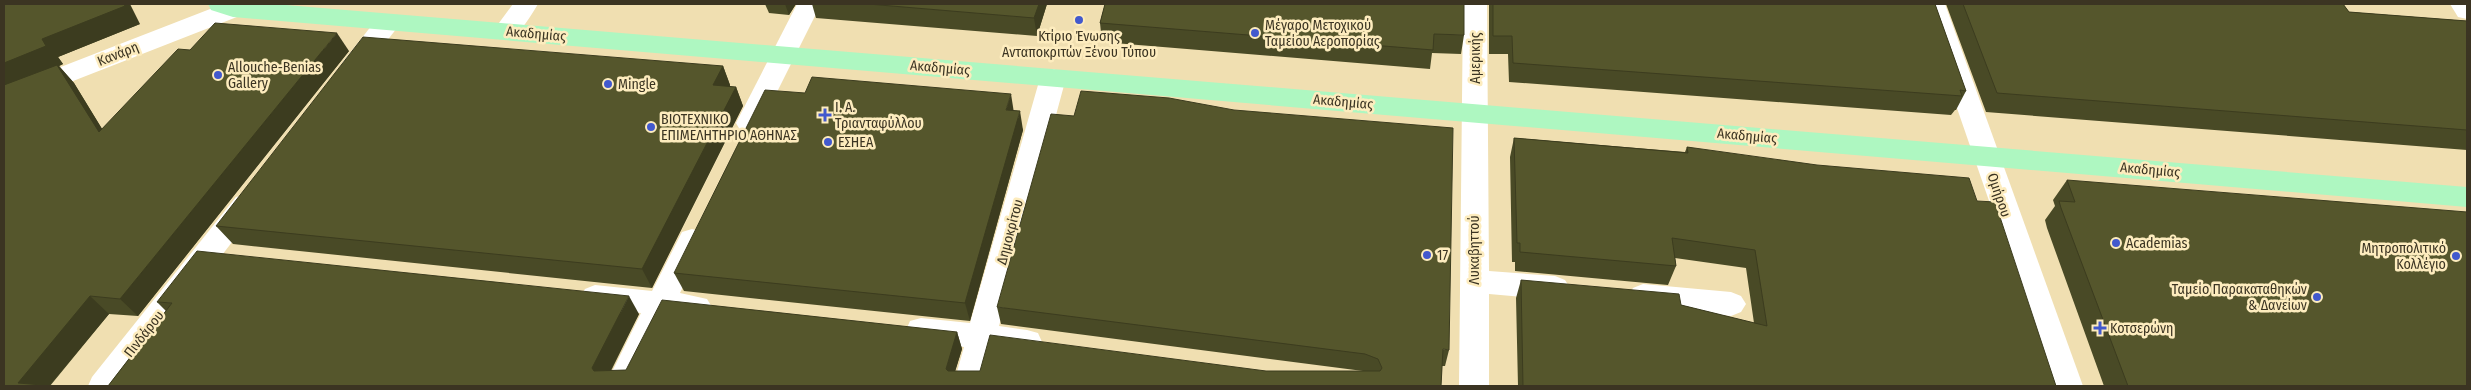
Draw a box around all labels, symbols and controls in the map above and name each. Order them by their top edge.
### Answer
marker: Κτίριο Ένωσης Ανταποκριτών Ξένου Τύπου [1073,14,1085,26]
place label: Μέγαρο Μετοχικού Ταμείου Αεροπορίας [1265,17,1380,50]
street label: Ακαδημίας [505,23,567,45]
marker: Μέγαρο Μετοχικού Ταμείου Αεροπορίας [1249,27,1261,39]
place label: Κτίριο Ένωσης Ανταποκριτών Ξένου Τύπου [1002,28,1156,61]
street label: Αμερικής [1467,32,1484,84]
street label: Κανάρη [95,38,141,70]
street label: Ακαδημίας [909,57,971,79]
place label: Allouche-Benias Gallery [228,59,321,92]
marker: Allouche-Benias Gallery [212,69,224,81]
place label: Mingle [618,76,656,93]
marker: Mingle [602,78,614,90]
street label: Ακαδημίας [1312,91,1374,113]
place label: Ι. Α. Τριανταφύλλου [835,99,922,132]
marker: Ι. Α. Τριανταφύλλου [819,109,831,121]
place label: ΒΙΟΤΕΧΝΙΚΟ ΕΠΙΜΕΛΗΤΗΡΙΟ ΑΘΗΝΑΣ [661,111,797,144]
marker: ΒΙΟΤΕΧΝΙΚΟ ΕΠΙΜΕΛΗΤΗΡΙΟ ΑΘΗΝΑΣ [645,121,657,133]
street label: Ακαδημίας [1716,125,1778,147]
place label: ΕΣΗΕΑ [838,134,874,151]
marker: ΕΣΗΕΑ [822,136,834,148]
street label: Ακαδημίας [2119,159,2181,181]
street label: Ομήρου [1984,171,2014,219]
street label: Δημοκρίτου [993,197,1027,267]
street label: Λυκαβηττού [1466,215,1483,285]
place label: Academias [2126,235,2188,252]
marker: Academias [2110,237,2122,249]
place label: Μητροπολιτικό Κολλέγιο [2361,240,2446,273]
place label: 17 [1437,247,1448,264]
marker: 17 [1421,249,1433,261]
marker: Μητροπολιτικό Κολλέγιο [2450,250,2462,262]
place label: Ταμείο Παρακαταθηκών & Δανείων [2172,281,2307,314]
marker: Ταμείο Παρακαταθηκών & Δανείων [2311,291,2323,303]
street label: Πινδάρου [120,307,168,361]
place label: Κοτσερώνη [2110,320,2174,337]
marker: Κοτσερώνη [2094,322,2106,334]

